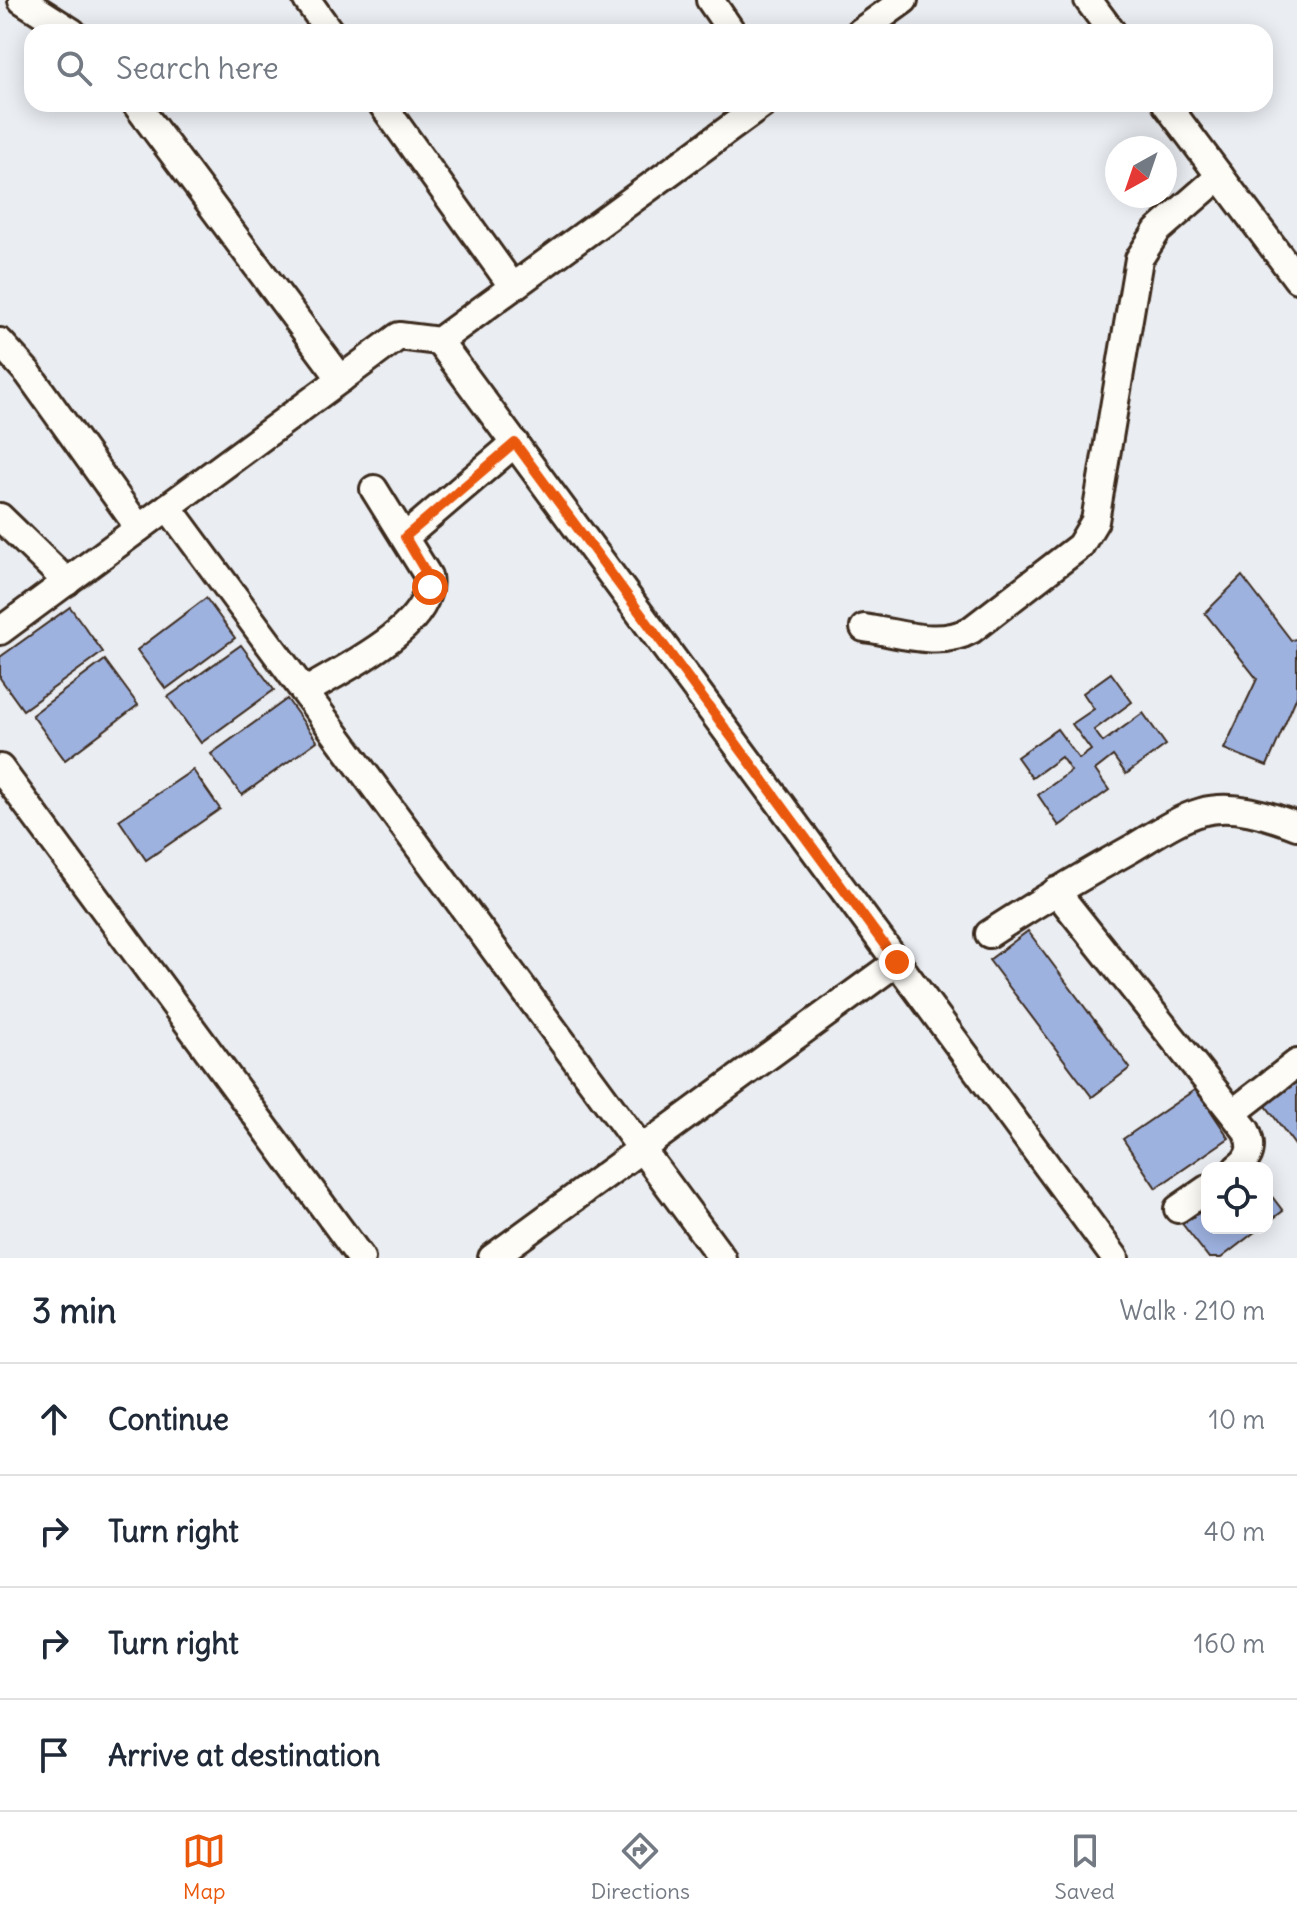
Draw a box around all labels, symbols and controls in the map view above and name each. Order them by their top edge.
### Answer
search box [24,24,1273,112]
icon: search [52,46,96,90]
text: Search here [116,49,279,87]
north arrow [1105,136,1177,208]
route start [412,569,448,605]
route end [879,944,915,980]
map controls [1201,1162,1273,1234]
button: locate [1201,1162,1273,1234]
text: 3 min [32,1289,117,1332]
text: Walk · 210 m [1119,1294,1265,1327]
icon: ahead [32,1397,76,1441]
text: Continue [108,1400,229,1438]
text: 10 m [1209,1403,1265,1436]
icon: right [32,1509,76,1553]
text: Turn right [108,1512,239,1550]
text: 40 m [1204,1515,1265,1548]
icon: right [32,1621,76,1665]
text: Turn right [108,1624,239,1662]
text: 160 m [1194,1627,1265,1660]
icon: arrive [32,1733,76,1777]
text: Arrive at destination [108,1736,380,1774]
tab: Map [182,1829,226,1905]
tab: Directions [591,1829,690,1905]
tab: Saved [1054,1829,1115,1905]

